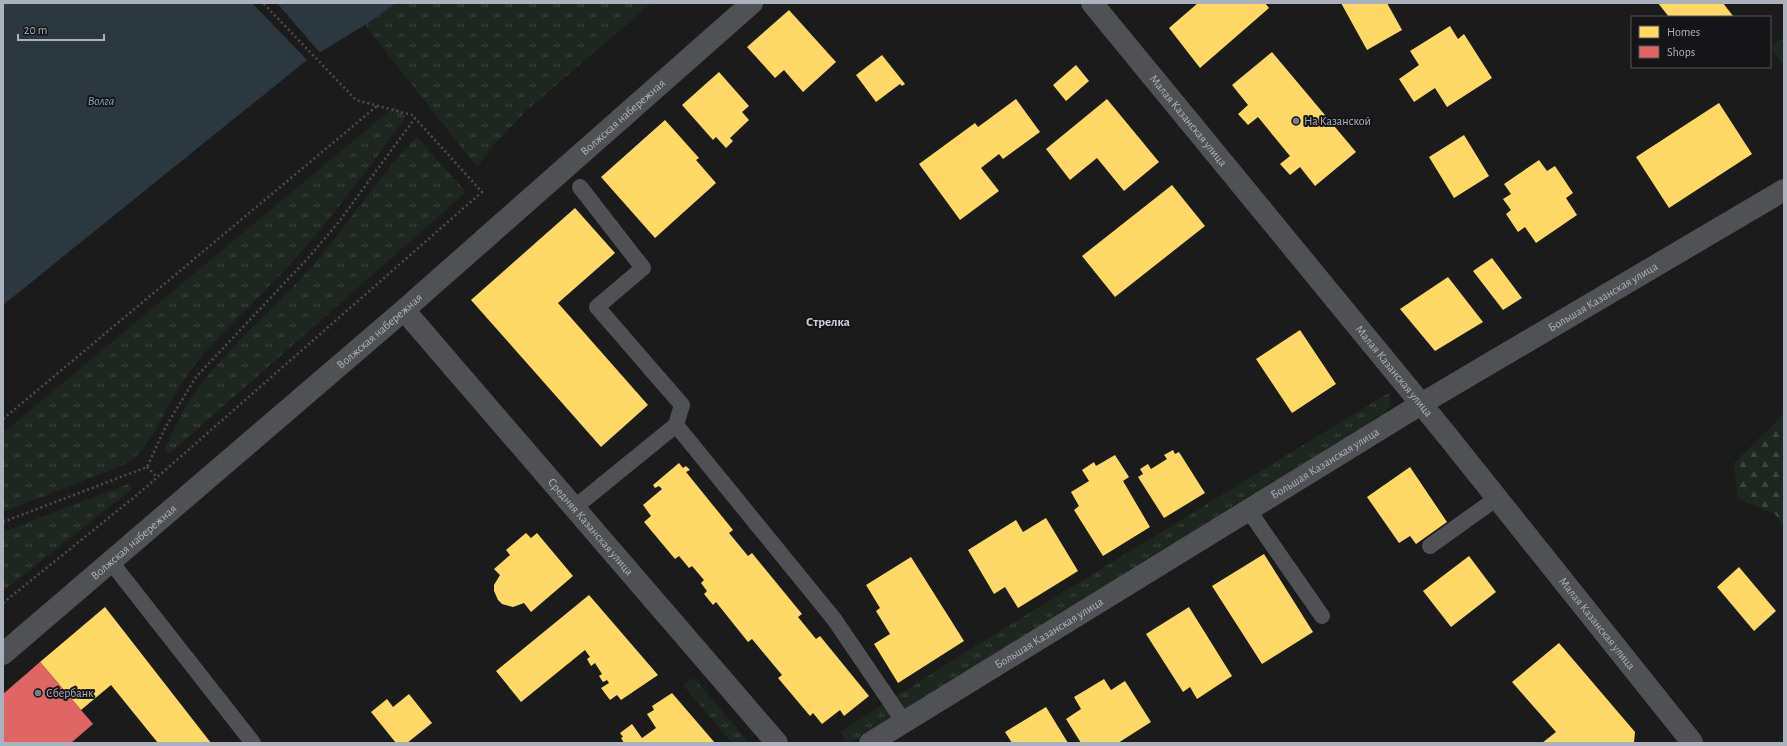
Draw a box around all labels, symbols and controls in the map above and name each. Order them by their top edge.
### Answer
scale bar [18,16,104,42]
legend [1631,16,1771,68]
text: 20 m [24,24,47,36]
text: Homes [1667,26,1700,38]
text: Shops [1667,46,1695,58]
street label: Малая Казанская улица [1148,72,1230,169]
street label: Волжская набережная [578,77,667,157]
water label: Волга [88,95,115,108]
place label: На Казанской [1304,115,1371,127]
marker: На Казанской [1291,116,1301,126]
street label: Большая Казанская улица [1546,260,1660,334]
street label: Волжская набережная [334,291,424,371]
district label: Стрелка [806,316,850,329]
street label: Малая Казанская улица [1353,323,1435,419]
street label: Большая Казанская улица [1268,425,1382,501]
street label: Средняя Казанская улица [546,476,636,578]
street label: Волжская набережная [88,502,179,582]
street label: Малая Казанская улица [1557,575,1638,672]
street label: Большая Казанская улица [992,595,1106,671]
place label: Сбербанк [46,687,94,699]
marker: Сбербанк [33,688,43,698]

